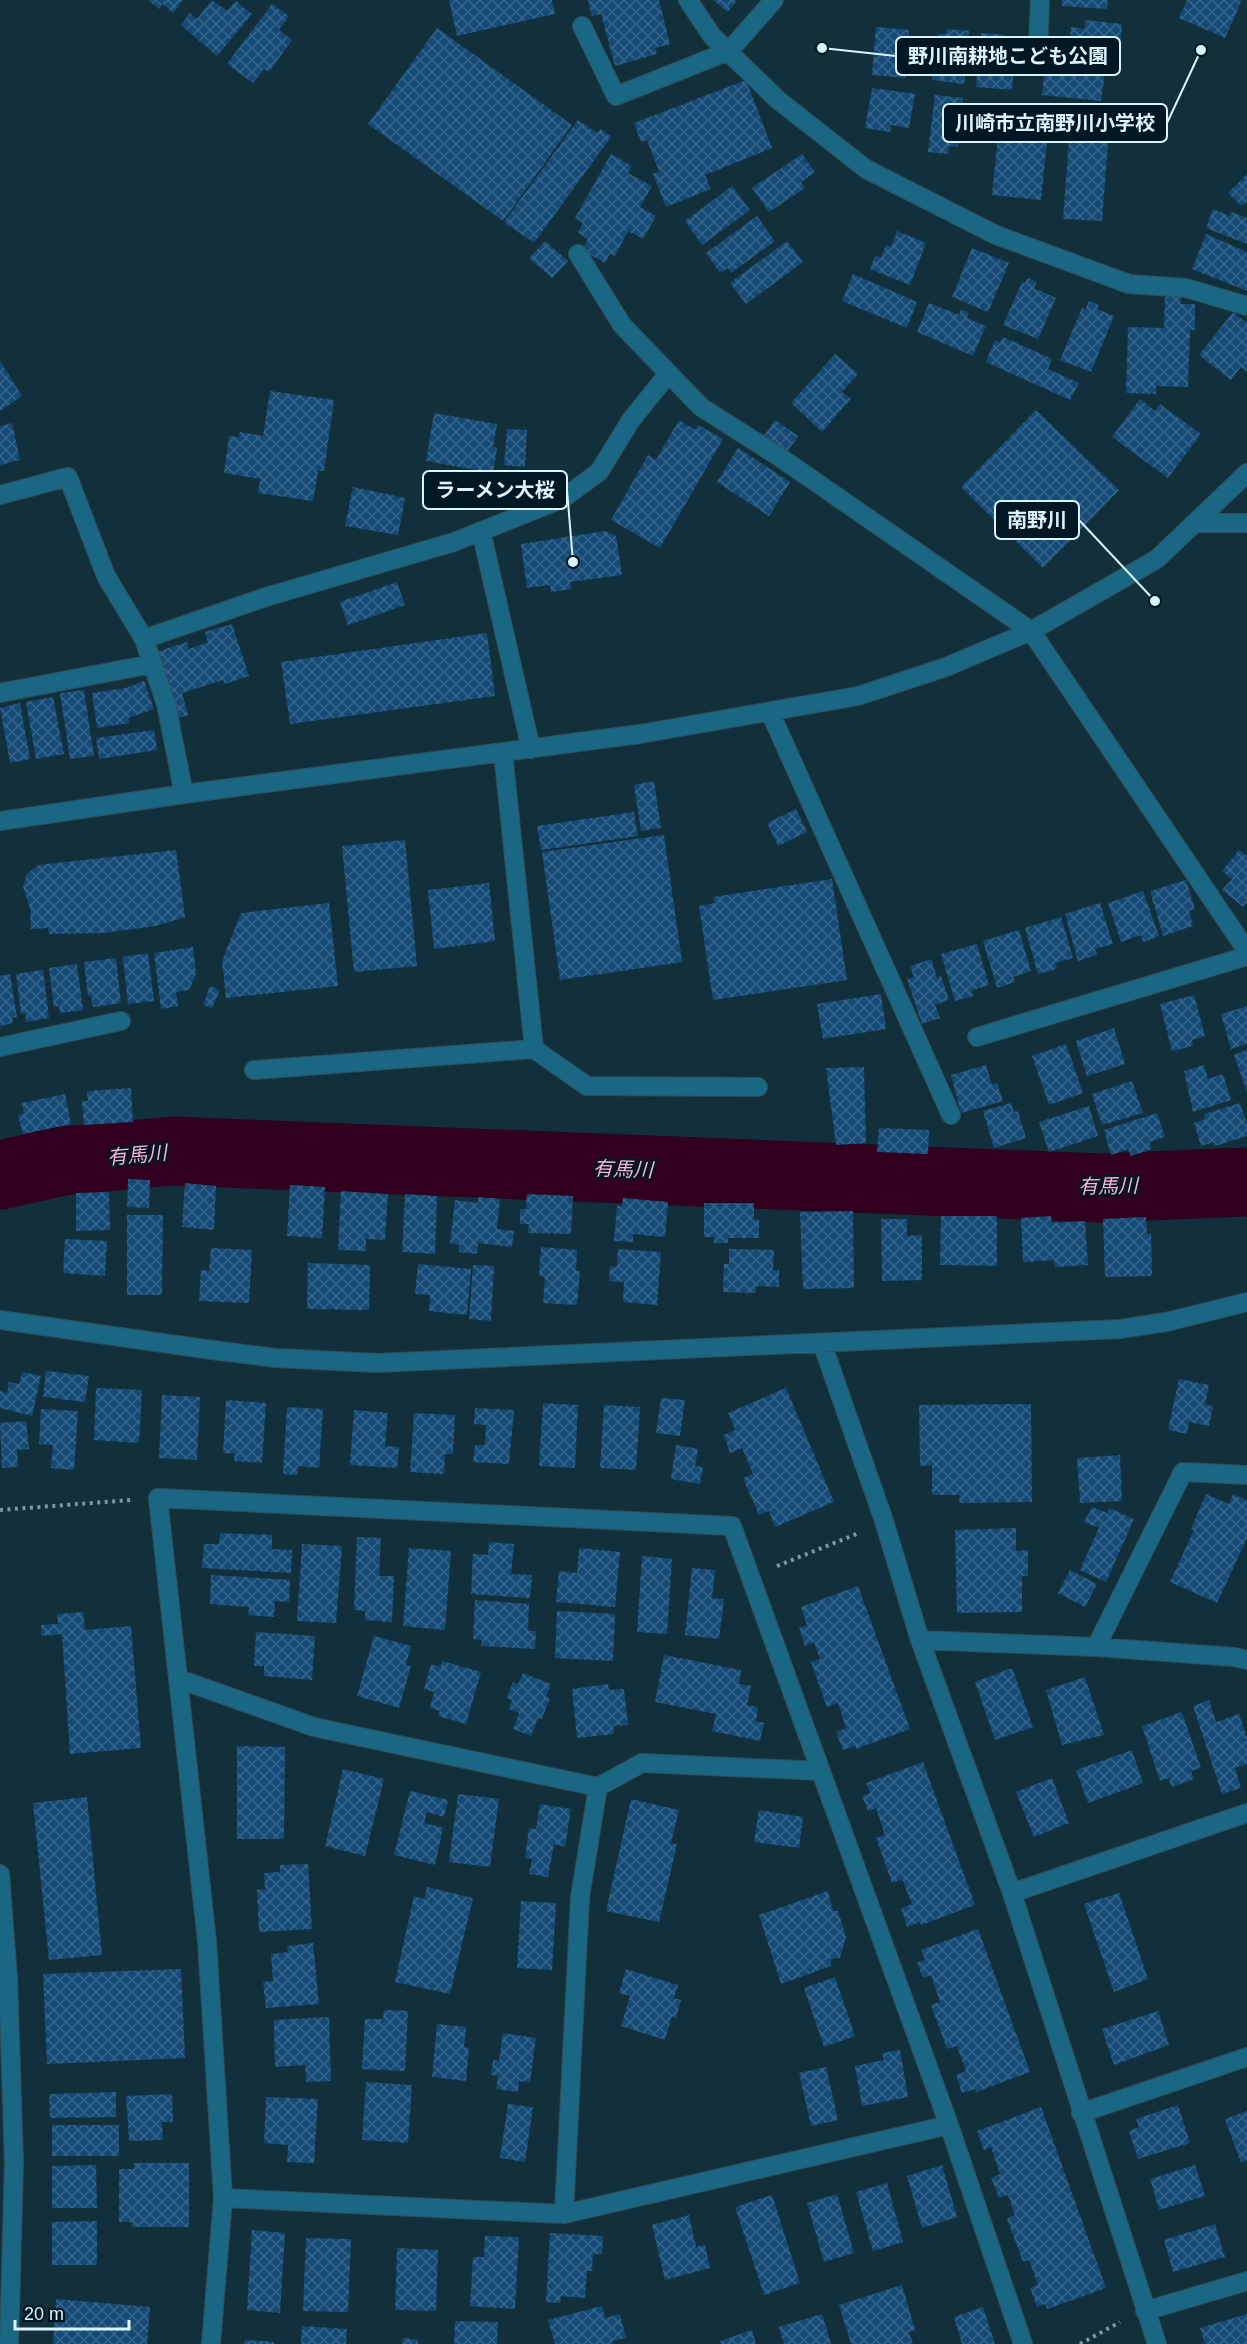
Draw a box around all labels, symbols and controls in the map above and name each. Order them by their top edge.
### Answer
callout: 野川南耕地こども公園 [896,37,1120,75]
text: 野川南耕地こども公園 [908,45,1108,67]
callout: 川崎市立南野川小学校 [943,104,1167,142]
text: 川崎市立南野川小学校 [955,112,1155,134]
callout: ラーメン大桜 [423,471,567,509]
text: ラーメン大桜 [435,479,555,501]
callout: 南野川 [995,501,1079,539]
text: 南野川 [1007,509,1067,531]
water label: 有馬川 [106,1141,170,1169]
water label: 有馬川 [593,1157,655,1181]
water label: 有馬川 [1078,1174,1140,1198]
scale bar [15,2293,129,2331]
text: 20 m [24,2304,64,2324]

